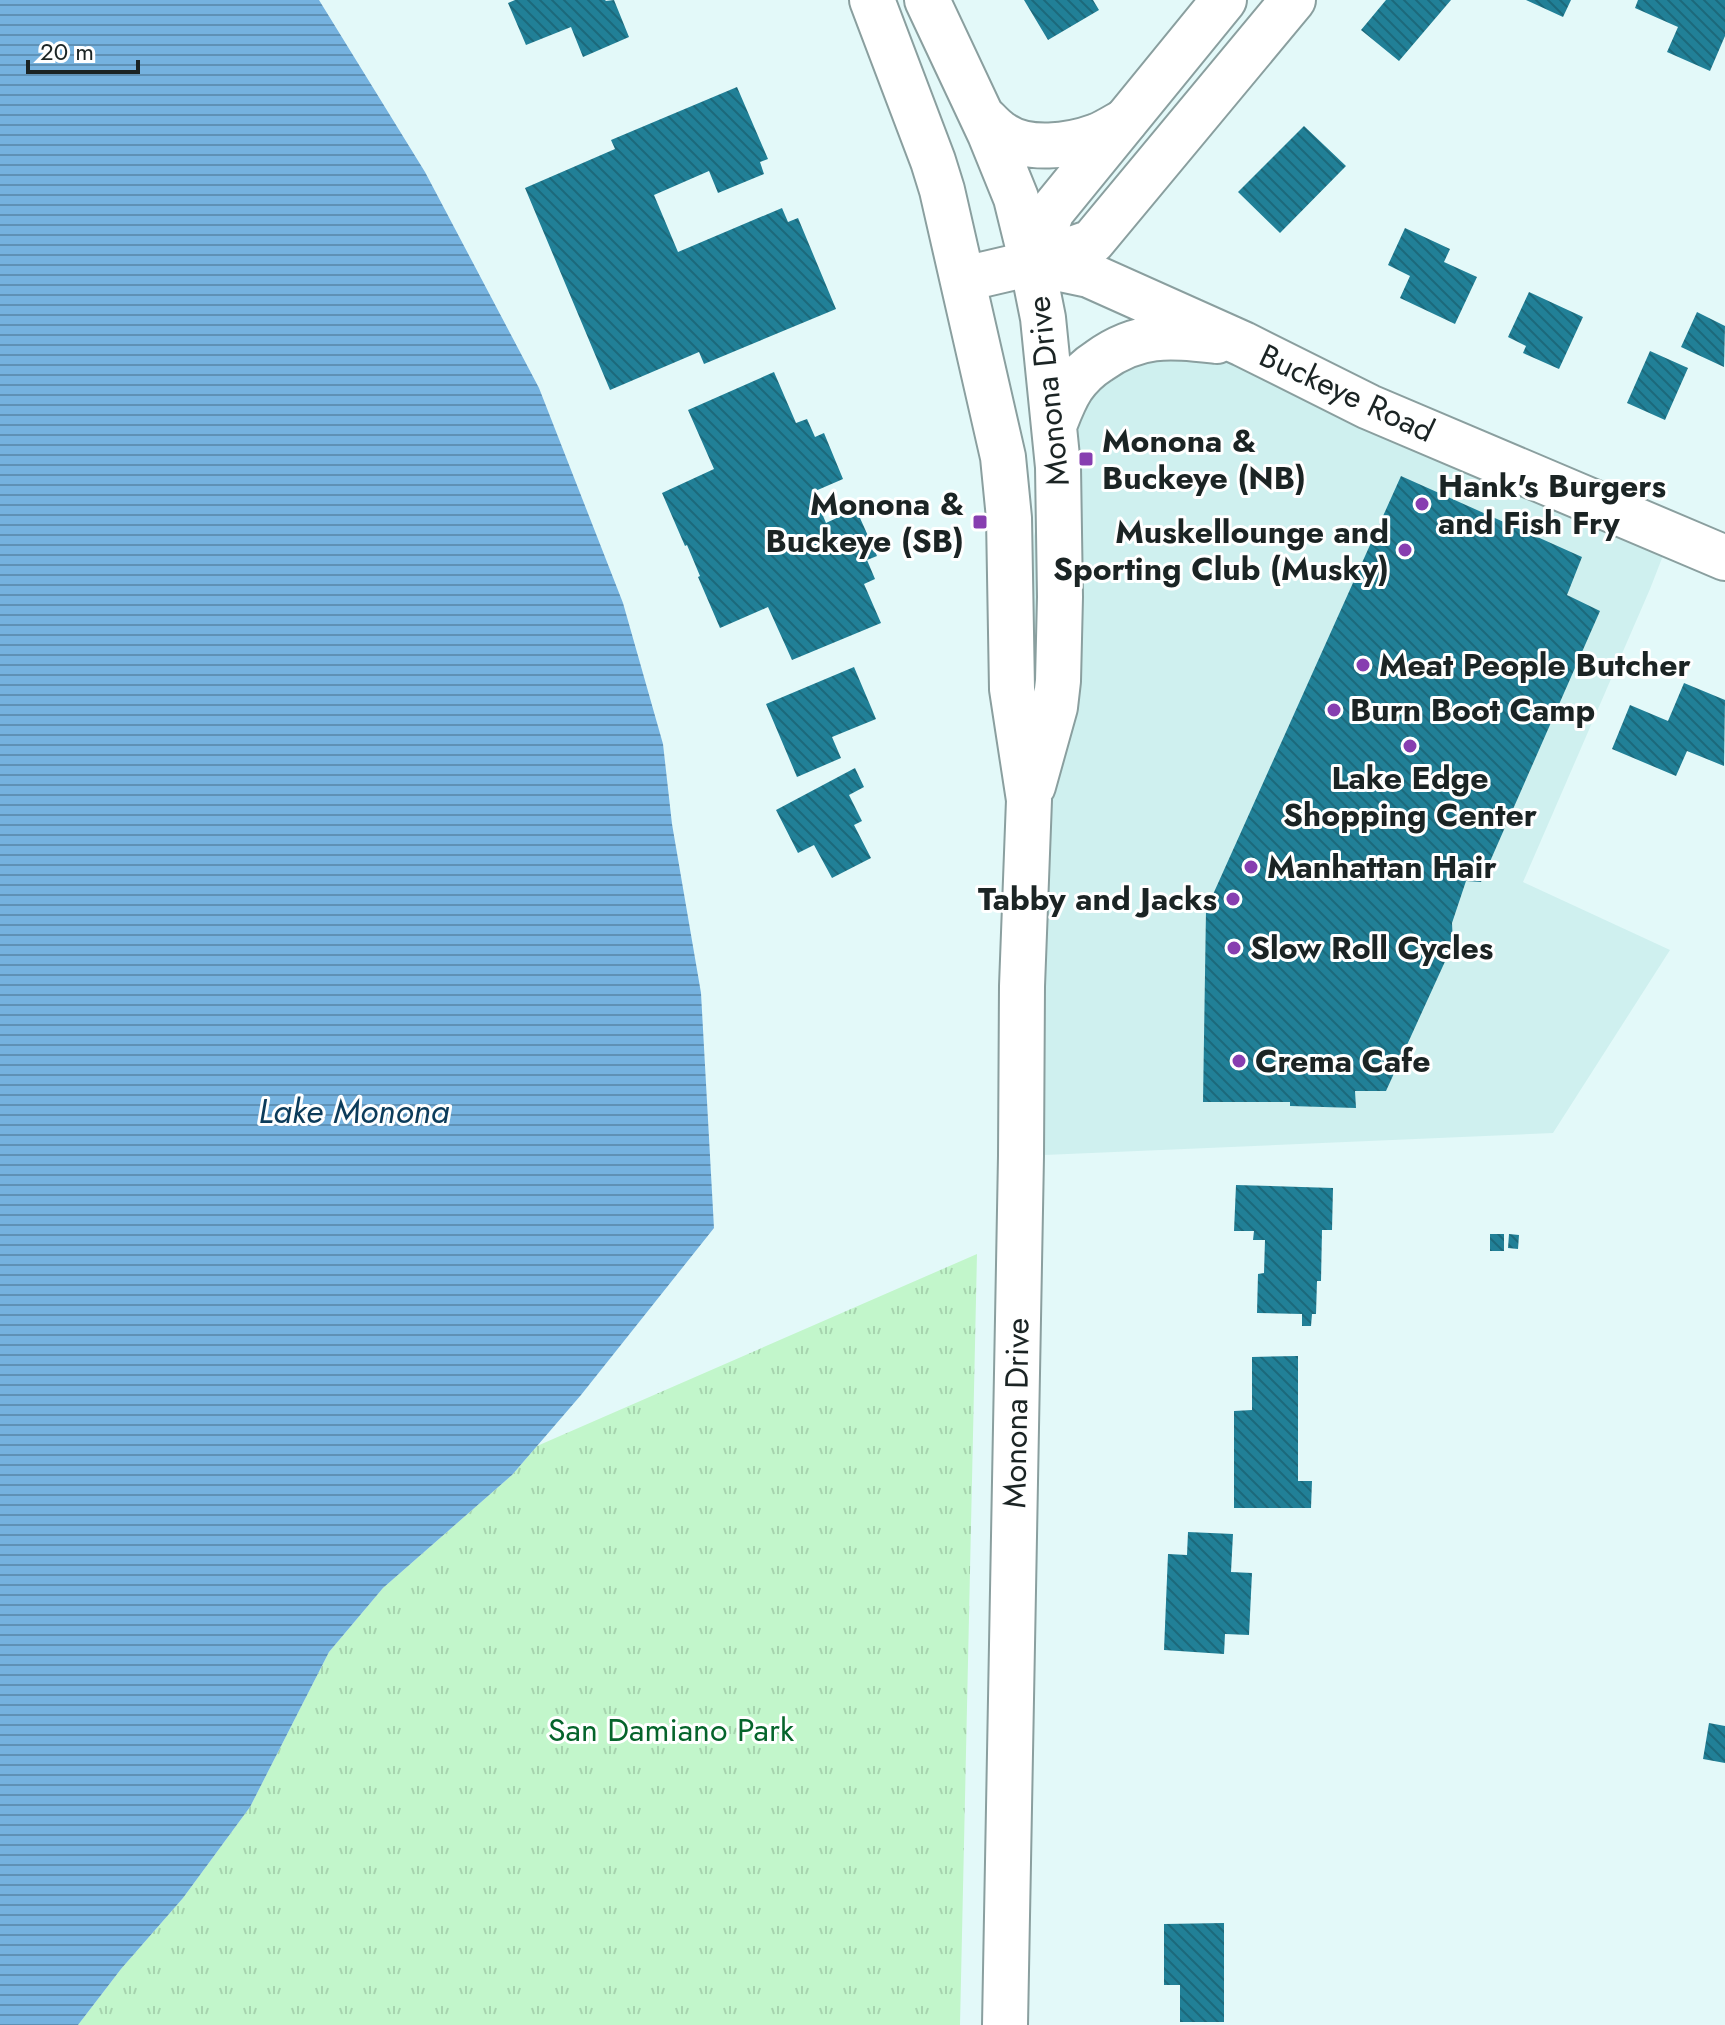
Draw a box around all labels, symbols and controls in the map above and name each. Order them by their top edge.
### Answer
scale bar [28,24,138,74]
text: 20 m [40,34,94,69]
street label: Monona Drive [1015,294,1081,488]
street label: Buckeye Road [1252,332,1442,454]
place label: Monona & Buckeye (NB) [1102,418,1306,501]
marker: Monona & Buckeye (NB) [1077,450,1095,468]
place label: Hank's Burgers and Fish Fry [1438,463,1666,546]
place label: Monona & Buckeye (SB) [766,481,964,564]
marker: Hank's Burgers and Fish Fry [1413,495,1431,513]
place label: Muskellounge and Sporting Club (Musky) [1053,509,1389,592]
marker: Monona & Buckeye (SB) [971,513,989,531]
marker: Muskellounge and Sporting Club (Musky) [1396,541,1414,559]
place label: Meat People Butcher [1379,642,1691,688]
marker: Meat People Butcher [1354,656,1372,674]
place label: Burn Boot Camp [1350,687,1595,733]
marker: Burn Boot Camp [1325,701,1343,719]
marker: Lake Edge Shopping Center [1401,737,1419,755]
place label: Lake Edge Shopping Center [1283,755,1537,838]
place label: Manhattan Hair [1267,844,1497,890]
marker: Manhattan Hair [1242,858,1260,876]
place label: Tabby and Jacks [978,876,1217,922]
marker: Tabby and Jacks [1224,890,1242,908]
place label: Slow Roll Cycles [1250,925,1493,971]
marker: Slow Roll Cycles [1225,939,1243,957]
place label: Crema Cafe [1255,1038,1431,1084]
marker: Crema Cafe [1230,1052,1248,1070]
water label: Lake Monona [258,1087,450,1136]
street label: Monona Drive [991,1317,1041,1509]
park label: San Damiano Park [548,1707,795,1753]

